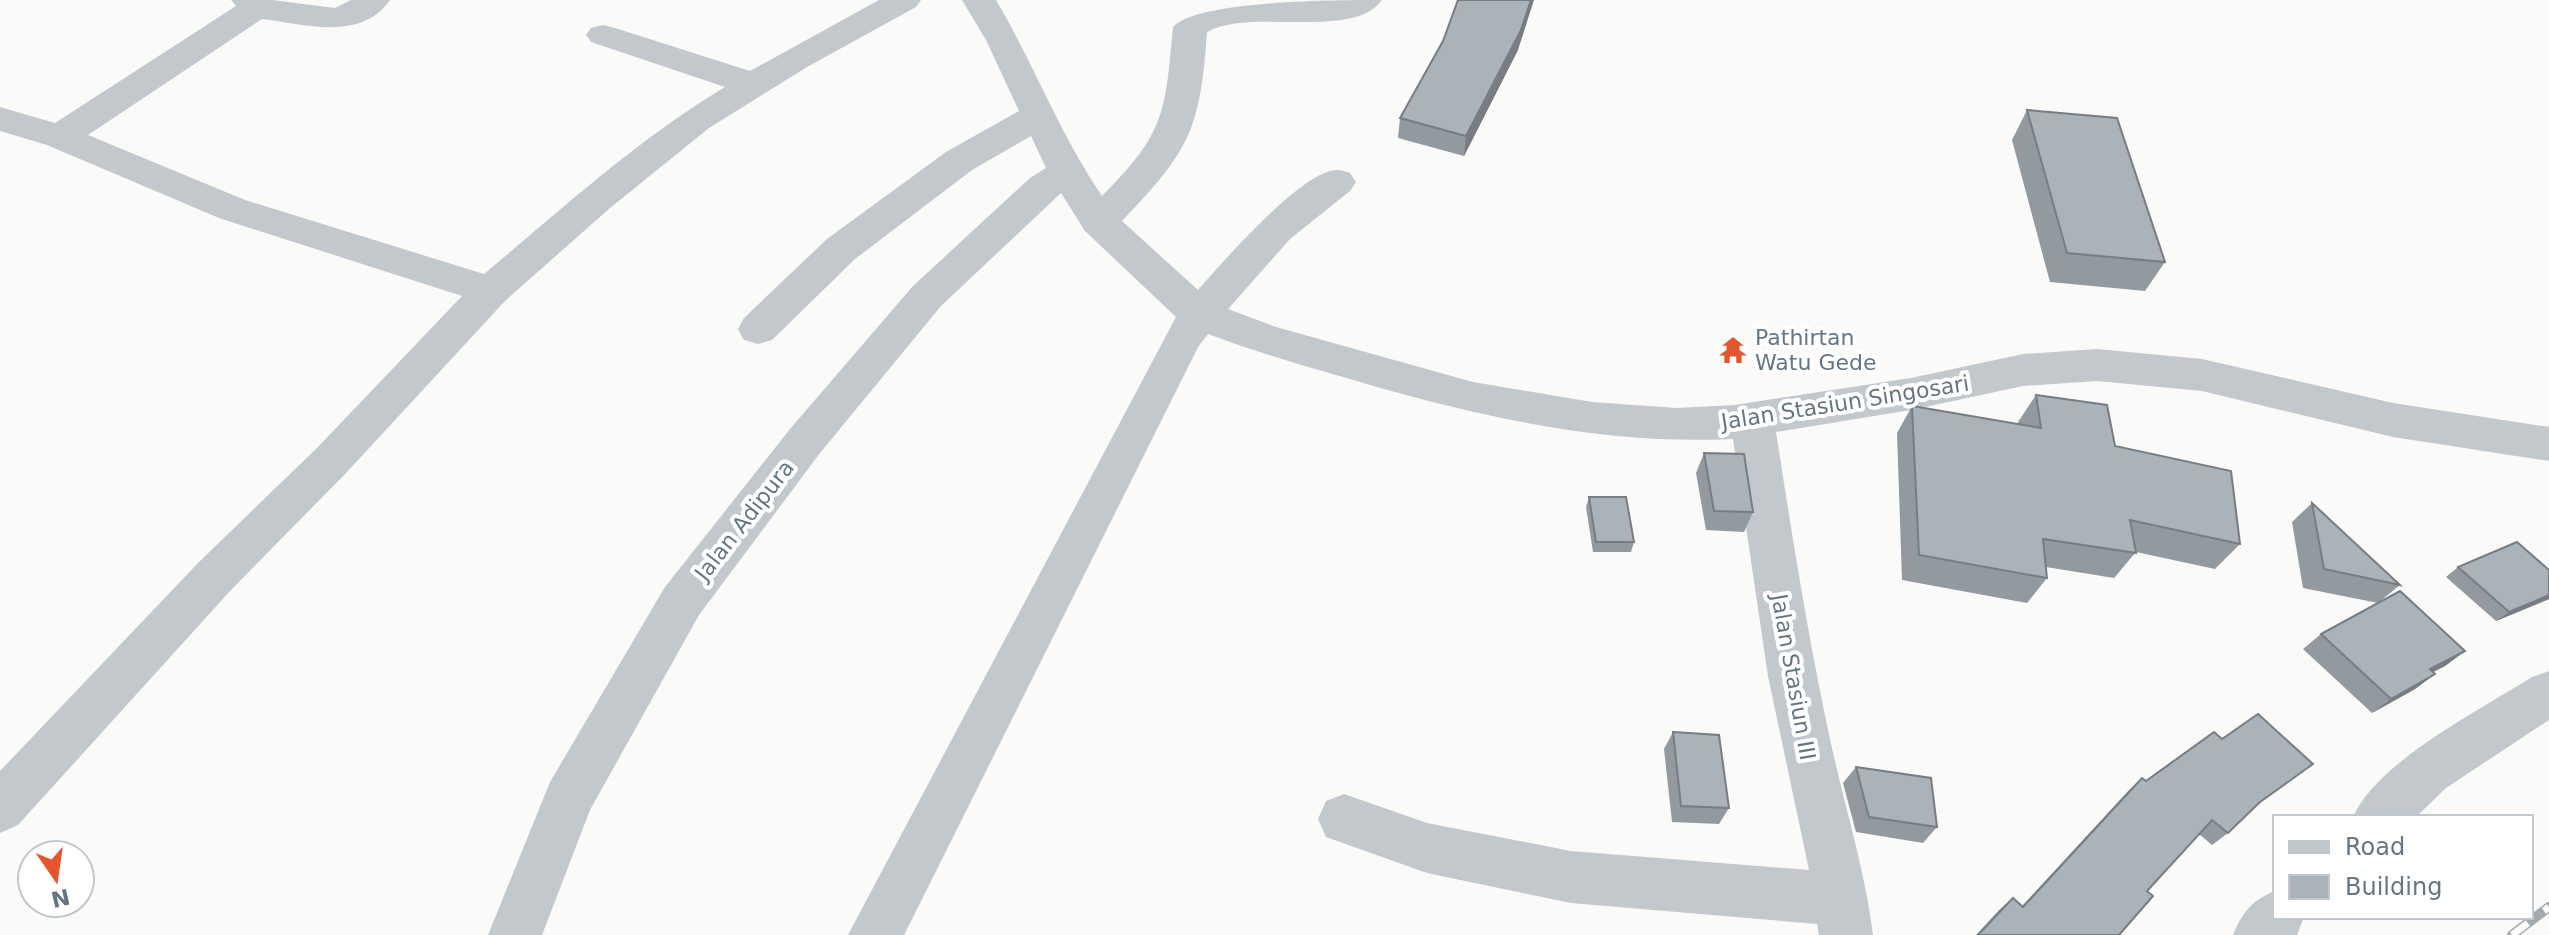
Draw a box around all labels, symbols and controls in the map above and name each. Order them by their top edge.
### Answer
place label: Pathirtan Watu Gede [1755,325,1876,375]
temple icon: Pathirtan Watu Gede [1718,335,1748,365]
street label: Jalan Stasiun Singosari [1717,371,1971,435]
street label: Jalan Adipura [688,455,799,587]
street label: Jalan Stasiun III [1766,590,1820,762]
legend [2273,815,2533,919]
text: Road [2345,833,2405,861]
north arrow [16,839,96,919]
text: Building [2345,873,2442,901]
text: N [49,884,72,912]

